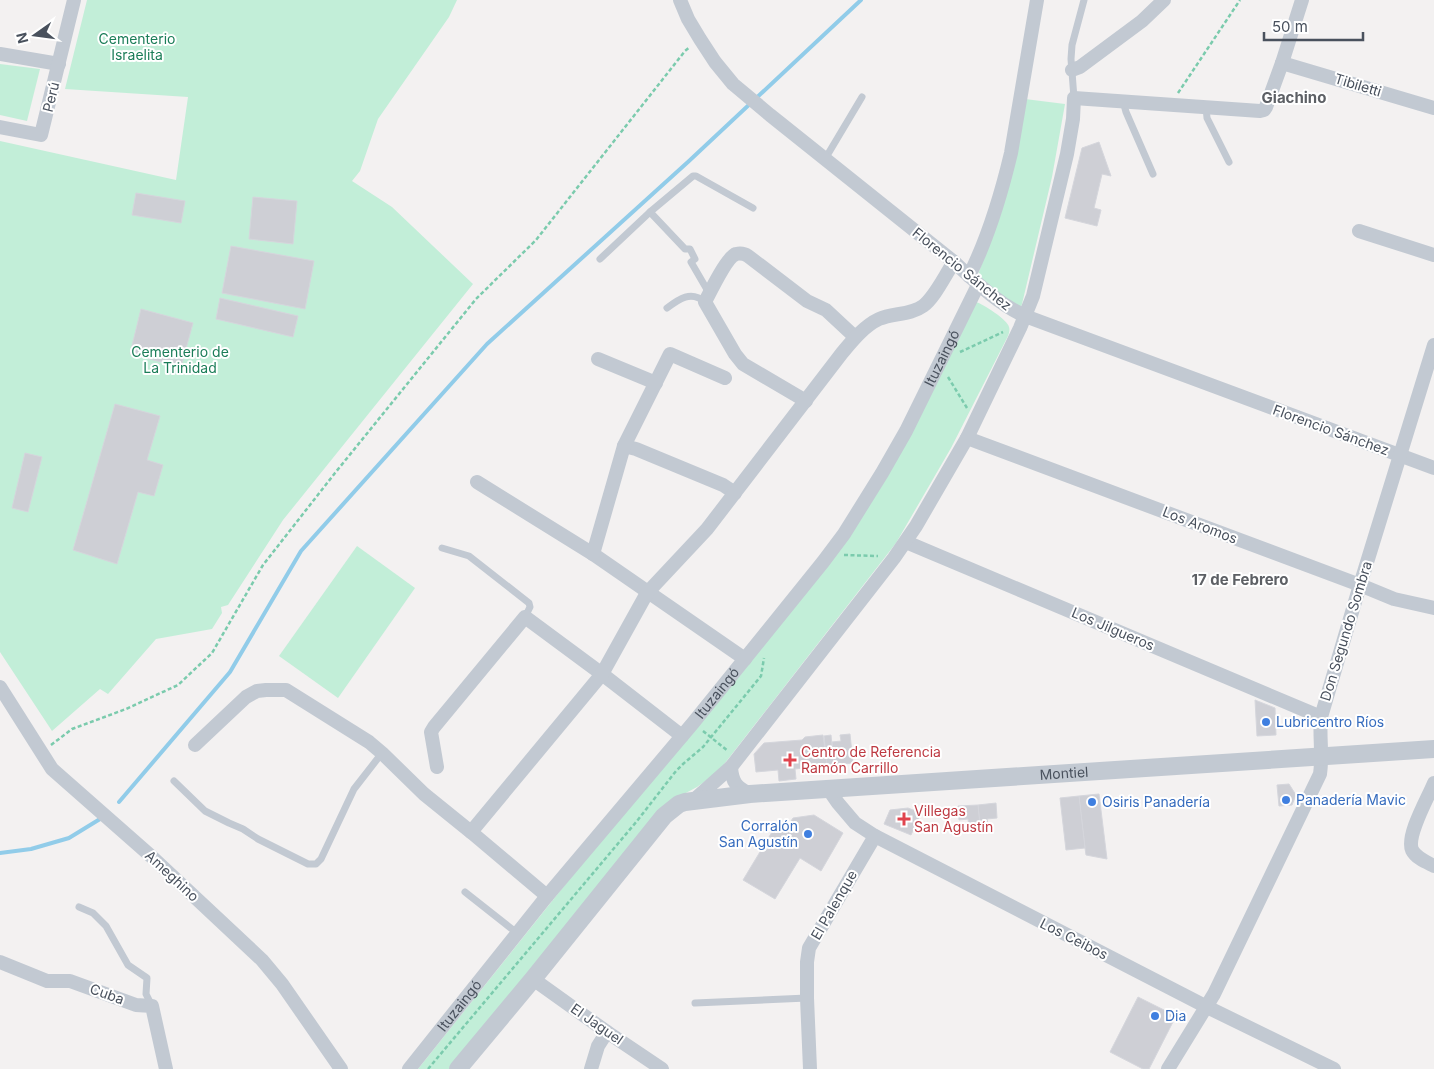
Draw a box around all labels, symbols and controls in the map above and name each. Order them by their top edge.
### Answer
north arrow [10,10,60,60]
scale bar [1264,10,1363,42]
text: 50 m [1272,17,1308,36]
park label: Cementerio Israelita [99,30,175,63]
text: N [12,31,31,45]
street label: Tibiletti [1333,69,1384,100]
street label: Perú [39,80,62,114]
district label: Giachino [1262,88,1326,107]
street label: Florencio Sánchez [909,224,1015,314]
street label: Ituzaingó [920,327,963,389]
park label: Cementerio de La Trinidad [131,343,229,376]
street label: Florencio Sánchez [1271,401,1392,458]
street label: Los Aromos [1160,502,1240,547]
street label: Don Segundo Sombra [1316,559,1375,703]
district label: 17 de Febrero [1191,570,1289,589]
street label: Los Jilgueros [1069,603,1157,654]
street label: Ituzaingó [691,664,743,722]
place label: Lubricentro Ríos [1276,713,1384,730]
marker: Lubricentro Ríos [1260,716,1272,728]
place label: Centro de Referencia Ramón Carrillo [801,743,941,776]
marker: Centro de Referencia Ramón Carrillo [783,753,797,767]
street label: Montiel [1039,763,1089,783]
place label: Panadería Mavic [1296,791,1406,808]
place label: Osiris Panadería [1102,793,1210,810]
marker: Panadería Mavic [1280,794,1292,806]
marker: Osiris Panadería [1086,796,1098,808]
place label: Villegas San Agustín [914,802,993,835]
marker: Villegas San Agustín [898,813,910,825]
place label: Corralón San Agustín [719,817,798,850]
marker: Corralón San Agustín [802,828,814,840]
street label: Ameghino [142,847,203,905]
street label: El Palenque [807,867,860,943]
street label: Los Ceibos [1037,914,1111,963]
street label: Ituzaingó [433,976,485,1035]
street label: Cuba [88,980,127,1008]
street label: El Jaguel [568,999,627,1048]
place label: Dia [1165,1007,1186,1024]
marker: Dia [1149,1010,1161,1022]

